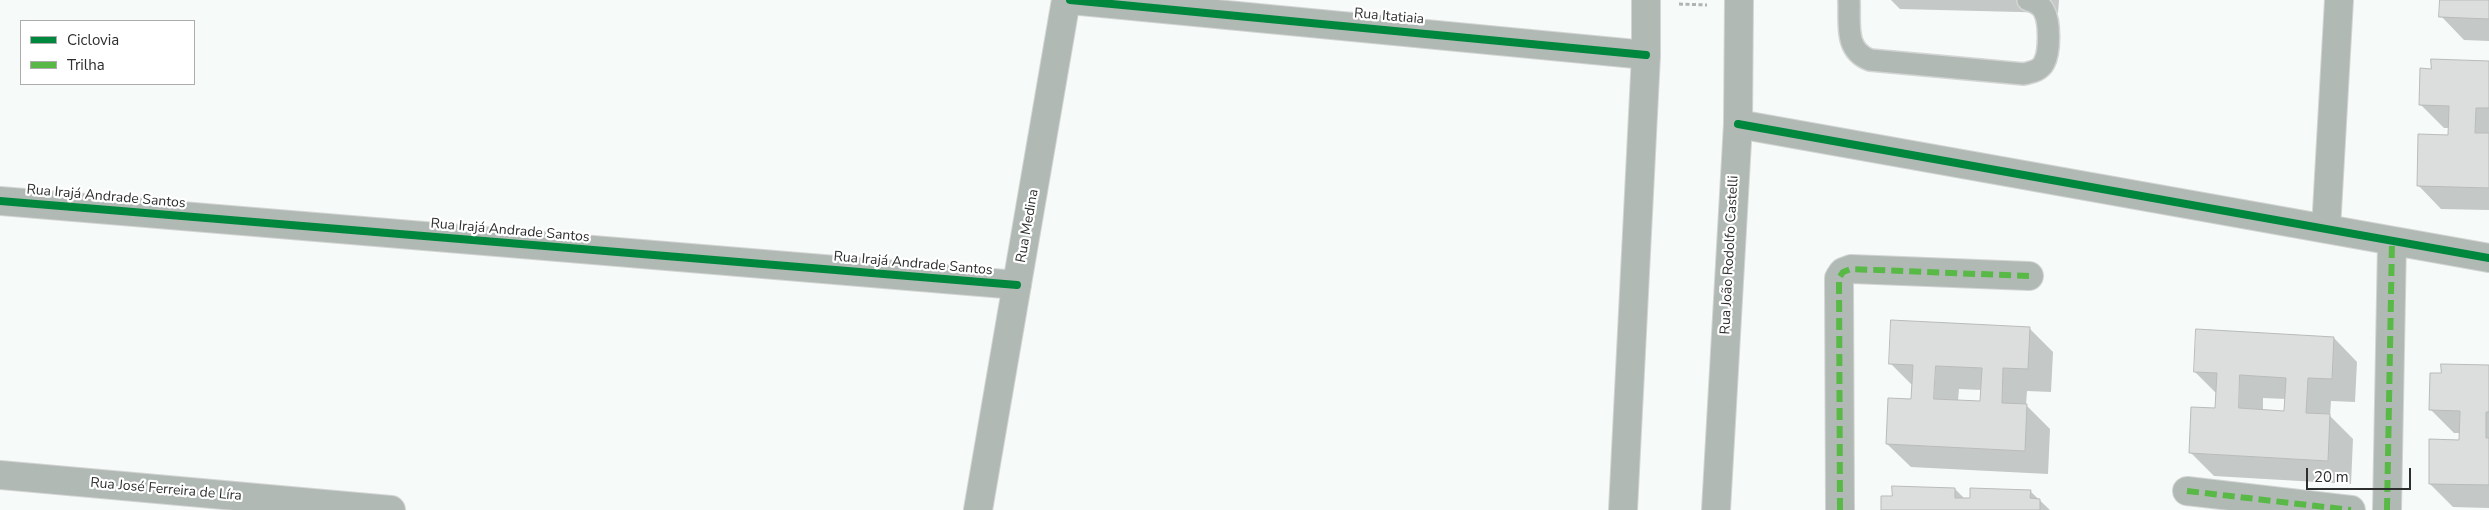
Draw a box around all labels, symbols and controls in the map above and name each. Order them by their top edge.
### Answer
street label: Rua Itatiaia [1353,6,1425,28]
legend [20,20,195,85]
text: Ciclovia [67,30,119,50]
text: Trilha [67,55,105,75]
street label: Rua João Rodolfo Castelli [1717,175,1743,335]
street label: Rua Irajá Andrade Santos [26,182,186,212]
street label: Rua Medina [1013,188,1043,264]
street label: Rua Irajá Andrade Santos [430,216,590,246]
street label: Rua Irajá Andrade Santos [833,249,993,279]
scale bar [2309,458,2414,490]
text: 20 m [2314,467,2349,487]
street label: Rua José Ferreira de Líra [89,475,243,505]

